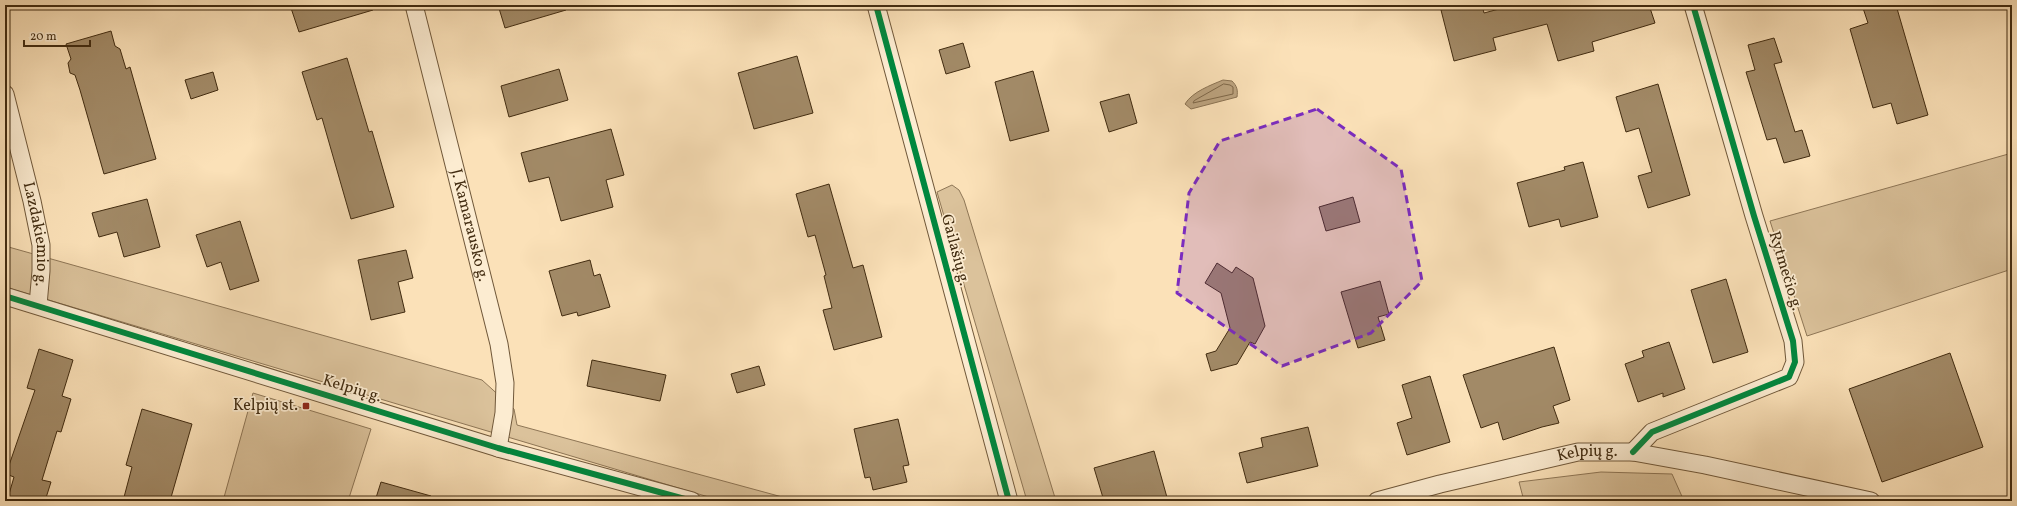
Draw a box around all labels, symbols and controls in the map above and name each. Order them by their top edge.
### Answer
scale bar [24,22,90,48]
text: 20 m [30,29,57,45]
street label: J. Kamarausko g. [444,166,494,284]
street label: Lazdakiemio g. [17,180,52,288]
street label: Gailašių g. [935,212,975,288]
street label: Rytmečio g. [1763,229,1807,313]
street label: Kelpių g. [320,370,384,408]
place label: Kelpių st. [233,395,298,417]
marker: Kelpių st. [301,401,311,411]
street label: Kelpių g. [1555,441,1617,468]

